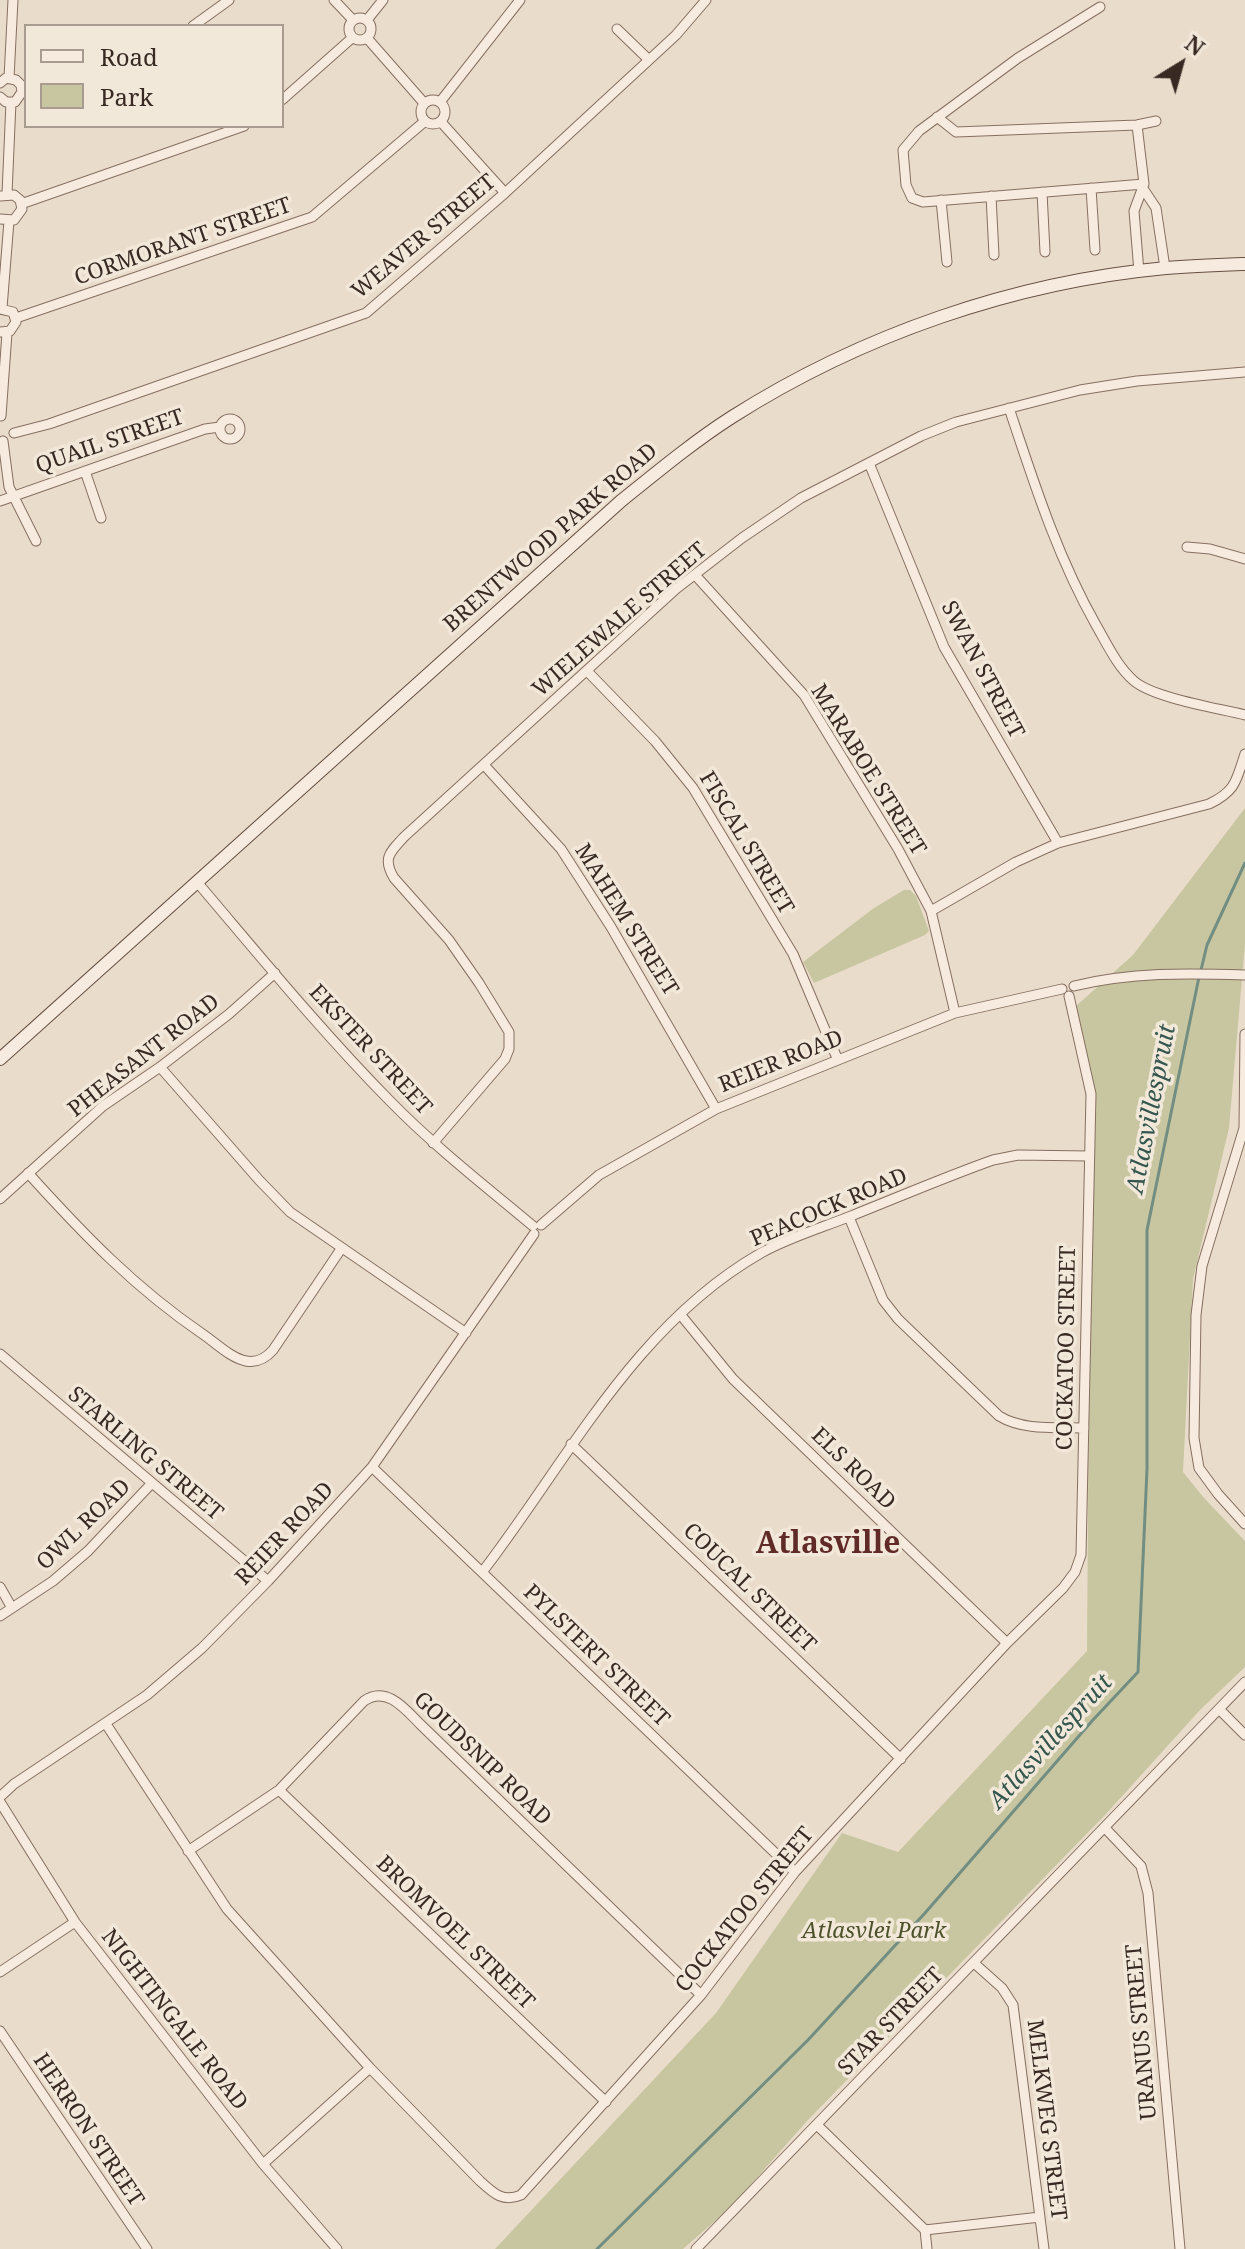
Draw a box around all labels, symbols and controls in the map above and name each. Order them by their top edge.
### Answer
legend [24,24,284,128]
north arrow [1141,24,1221,104]
text: N [1179,28,1211,62]
text: Road [100,40,158,73]
text: Park [100,80,153,113]
street label: WEAVER STREET [347,169,501,305]
street label: CORMORANT STREET [71,192,295,292]
street label: QUAIL STREET [32,404,188,480]
street label: BRENTWOOD PARK ROAD [439,438,663,638]
street label: WIELEWALE STREET [527,537,713,703]
street label: SWAN STREET [935,597,1029,743]
street label: MARABOE STREET [805,680,931,860]
street label: FISCAL STREET [693,767,799,919]
street label: MAHEM STREET [569,839,683,1001]
street label: EKSTER STREET [303,979,437,1121]
street label: PHEASANT ROAD [63,989,225,1123]
water label: Atlasvillespruit [1122,1022,1182,1196]
street label: REIER ROAD [715,1025,847,1099]
street label: PEACOCK ROAD [747,1163,911,1253]
street label: COCKATOO STREET [1052,1245,1082,1451]
street label: STARLING STREET [62,1382,228,1526]
street label: ELS ROAD [806,1423,900,1515]
street label: OWL ROAD [32,1474,136,1576]
street label: REIER ROAD [231,1477,339,1591]
street label: COUCAL STREET [677,1518,821,1658]
district label: Atlasville [756,1526,900,1562]
street label: PYLSTERT STREET [517,1579,675,1733]
water label: Atlasvillespruit [983,1669,1119,1815]
street label: GOUDSNIP ROAD [408,1687,556,1831]
street label: COCKATOO STREET [670,1822,820,1998]
street label: BROMVOEL STREET [370,1851,540,2015]
park label: Atlasvlei Park [802,1919,946,1945]
street label: NIGHTINGALE ROAD [95,1924,253,2116]
street label: URANUS STREET [1121,1943,1163,2121]
street label: STAR STREET [833,1963,949,2081]
street label: MELKWEG STREET [1021,2018,1071,2222]
street label: HERRON STREET [27,2049,149,2211]

